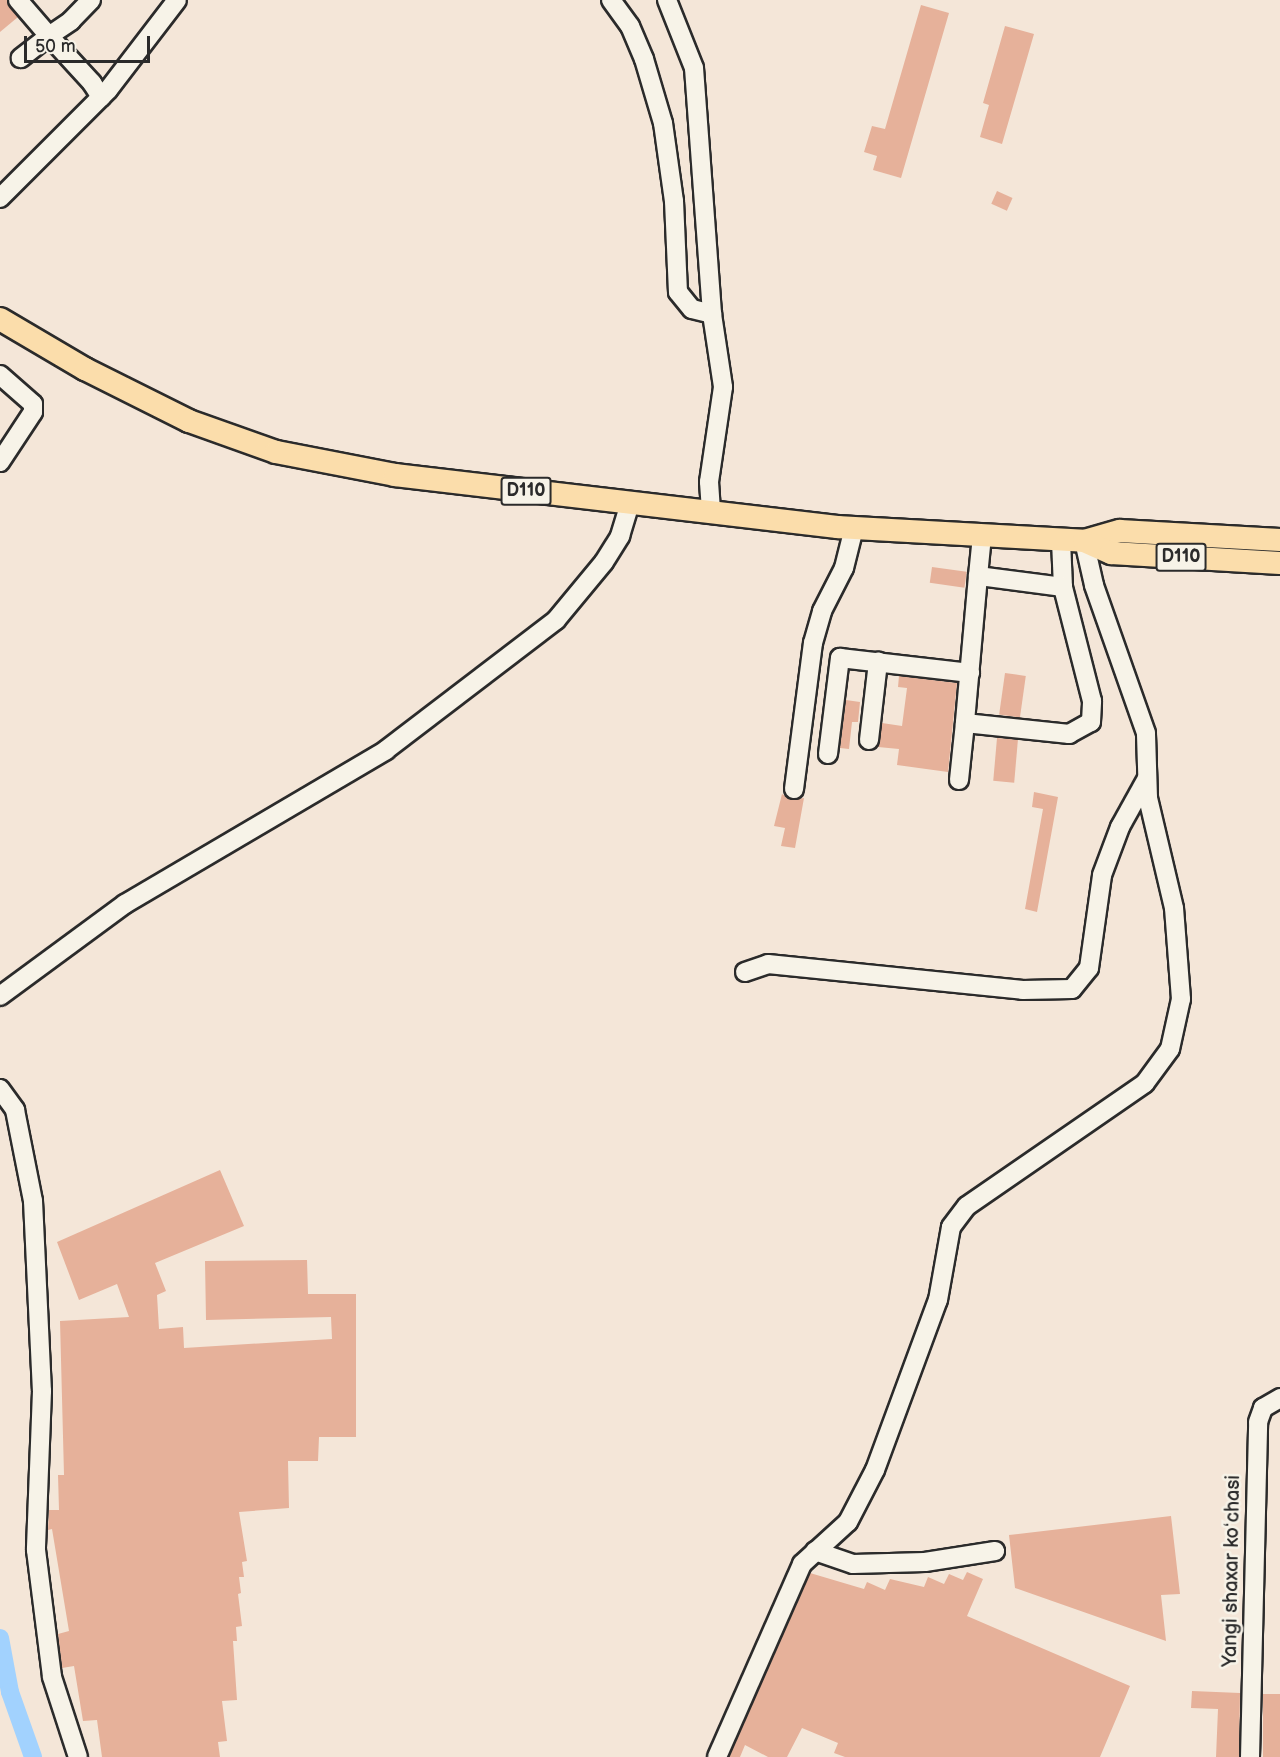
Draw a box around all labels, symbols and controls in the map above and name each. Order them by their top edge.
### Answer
scale bar [27,24,153,62]
text: 50 m [35,36,76,57]
road number: D110 [500,476,552,506]
road number: D110 [1156,542,1206,572]
street label: Yangi shaxar koʻchasi [1218,1475,1246,1667]

